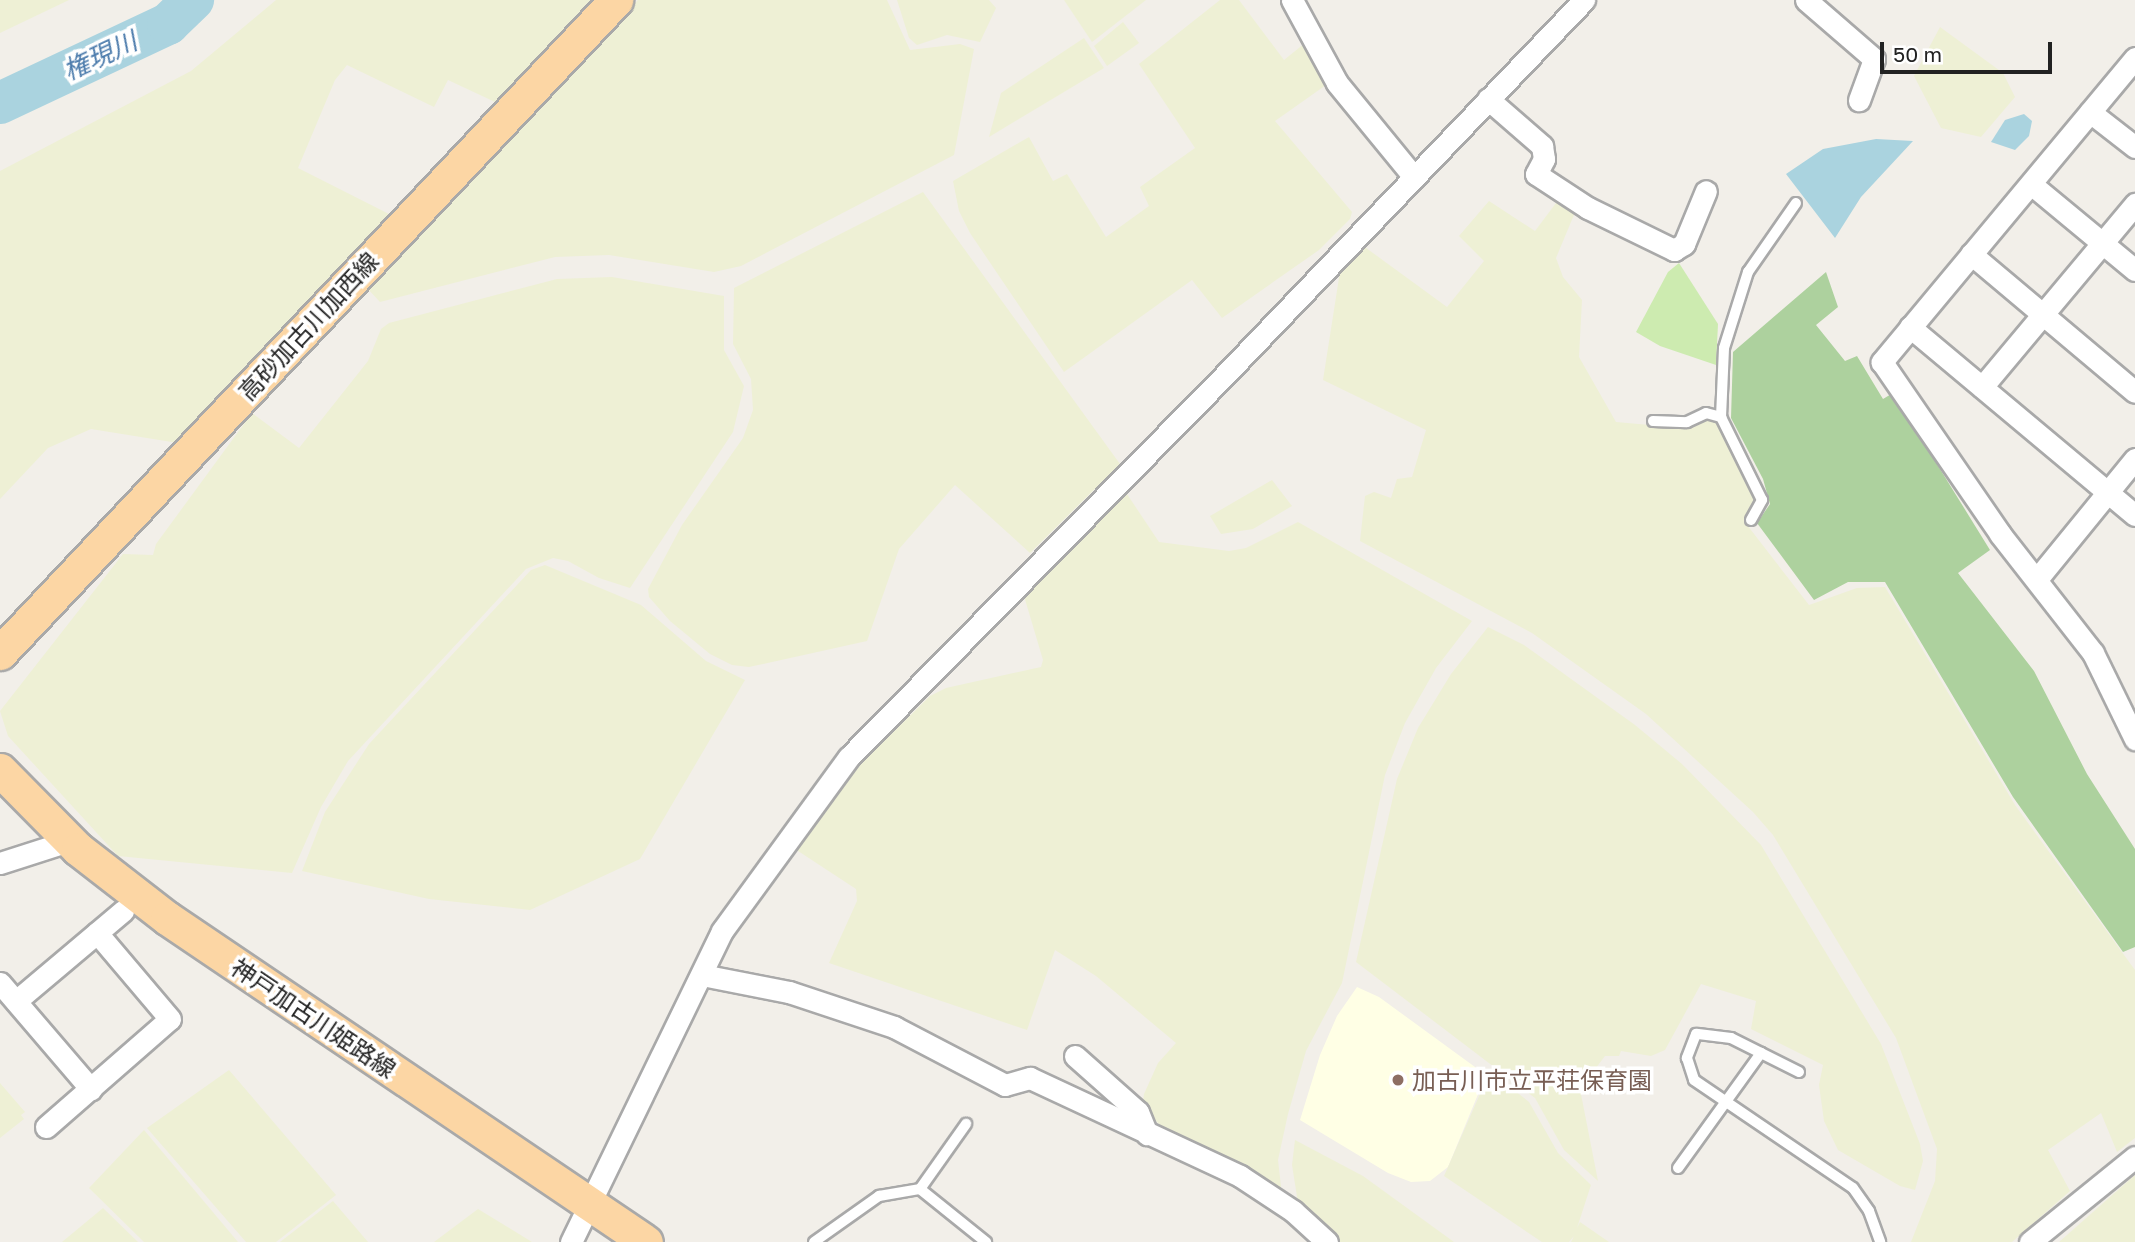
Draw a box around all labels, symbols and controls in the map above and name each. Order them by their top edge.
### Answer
water label: 権現川 [58,25,142,87]
scale bar [1883,28,2054,72]
text: 50 m [1893,41,1942,67]
street label: 高砂加古川加西線 [232,246,384,406]
street label: 神戸加古川姫路線 [226,952,402,1084]
place label: 加古川市立平荘保育園 [1412,1066,1652,1094]
marker: 加古川市立平荘保育園 [1390,1072,1406,1088]

